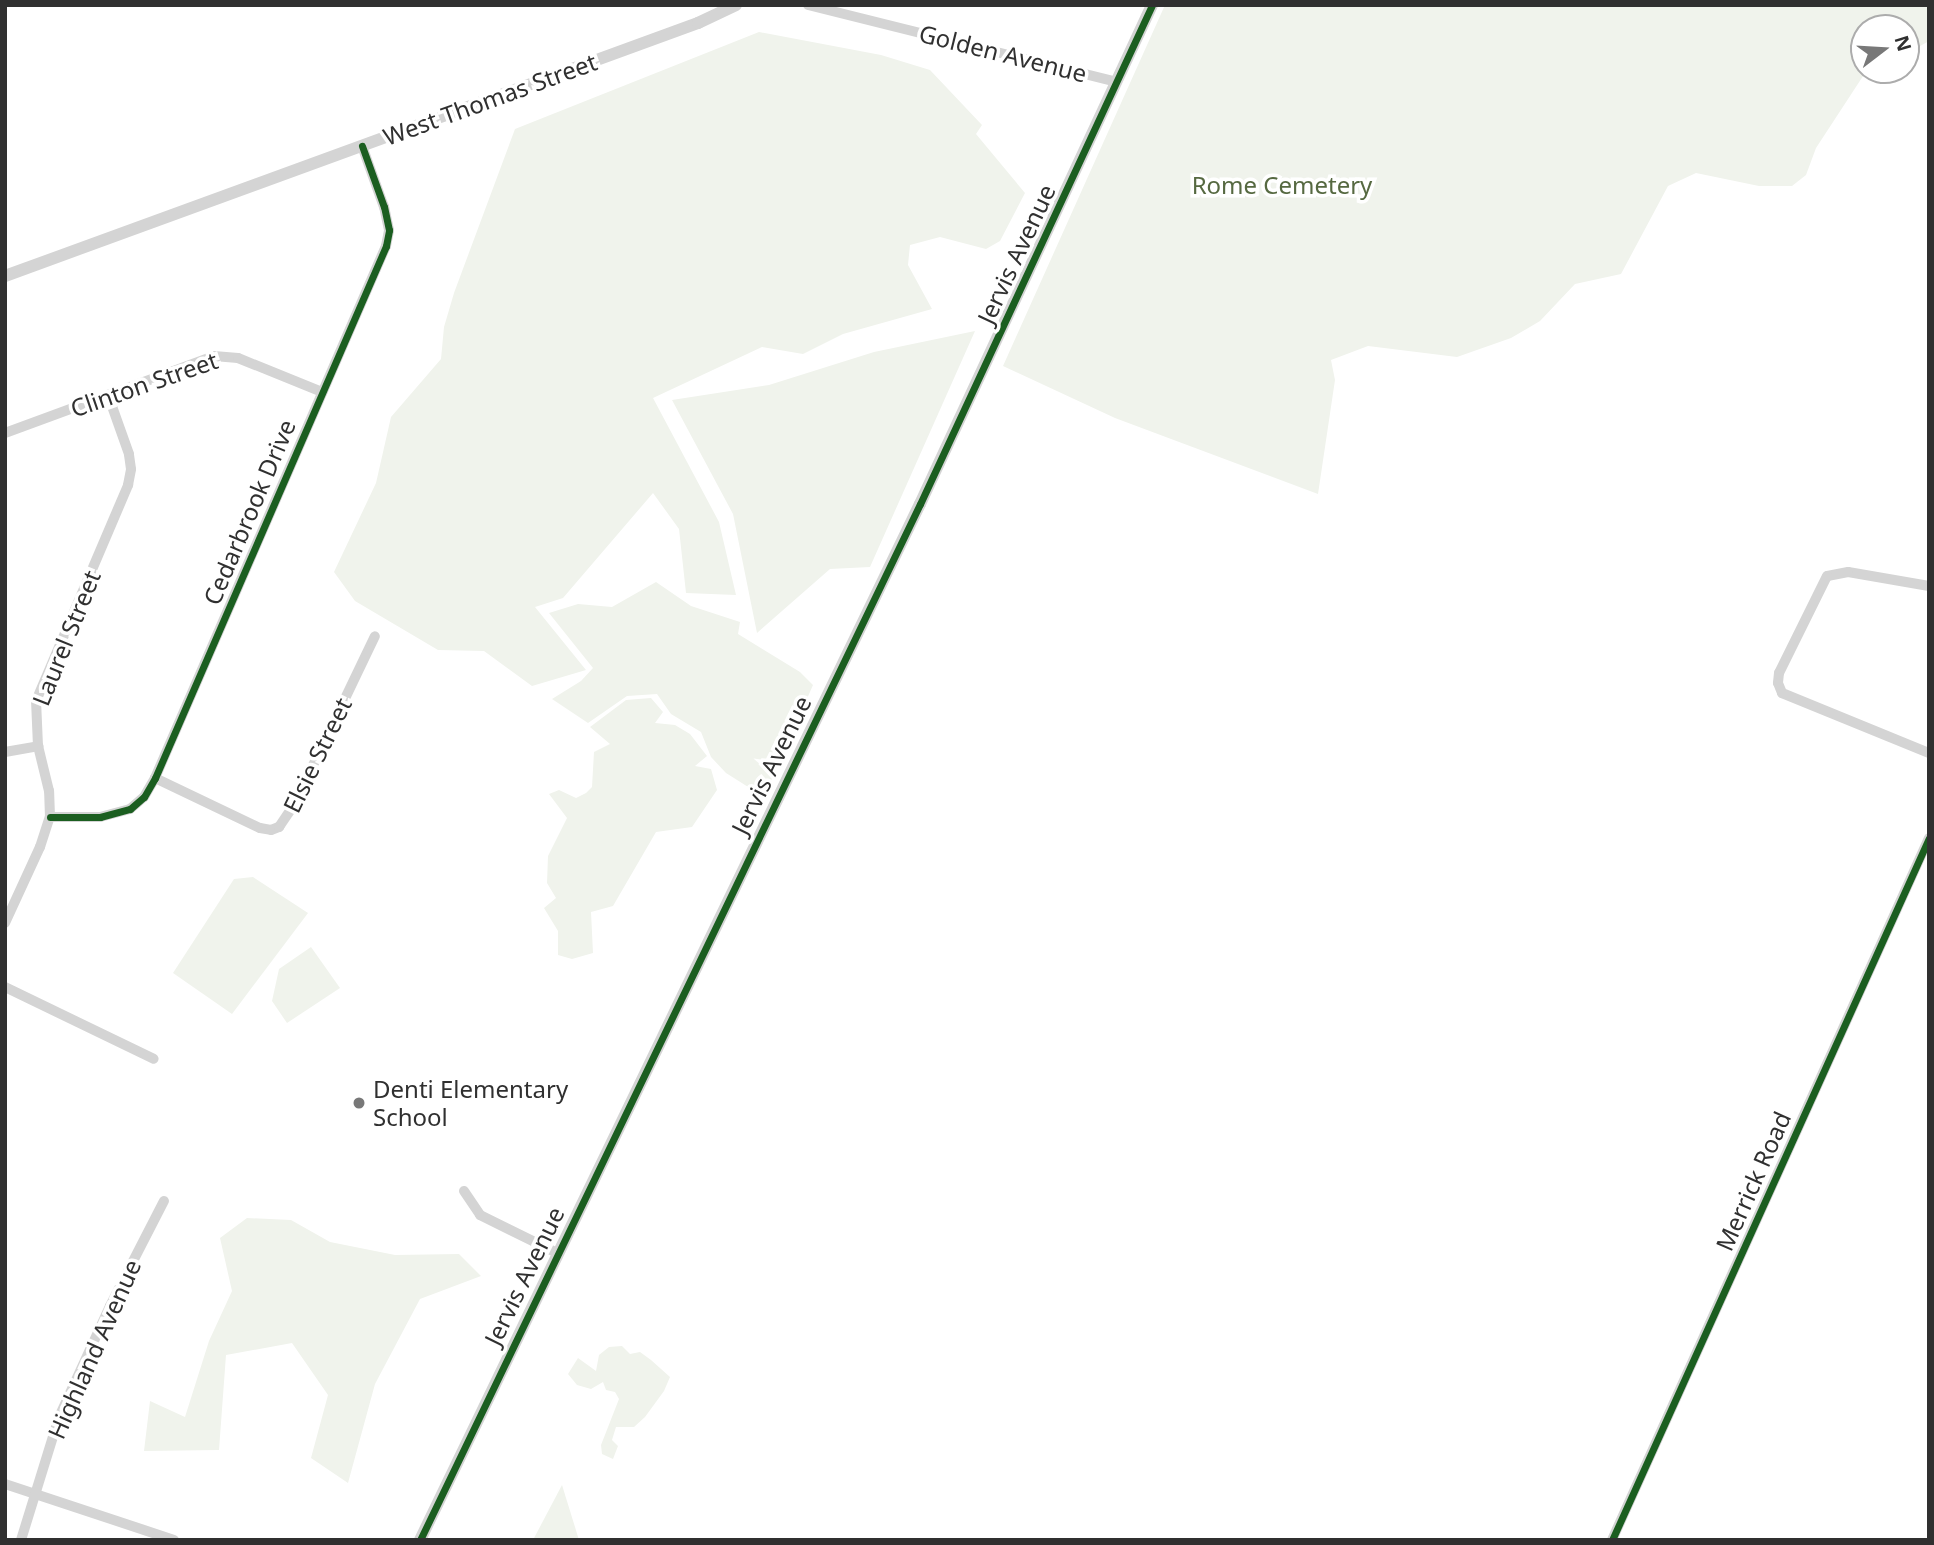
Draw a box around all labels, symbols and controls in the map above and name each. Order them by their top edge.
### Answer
north arrow [1850,14,1920,84]
street label: Golden Avenue [916,18,1090,88]
text: N [1888,32,1918,55]
street label: West Thomas Street [379,47,601,151]
park label: Rome Cemetery [1192,171,1372,199]
street label: Jervis Avenue [971,180,1061,328]
street label: Clinton Street [67,345,221,423]
street label: Cedarbrook Drive [197,415,301,609]
street label: Laurel Street [26,566,106,710]
street label: Jervis Avenue [725,691,817,839]
street label: Elsie Street [277,693,357,817]
place label: Denti Elementary School [373,1075,568,1131]
marker: Denti Elementary School [351,1095,367,1111]
street label: Merrick Road [1709,1107,1797,1255]
street label: Jervis Avenue [478,1202,570,1350]
street label: Highland Avenue [42,1255,146,1443]

